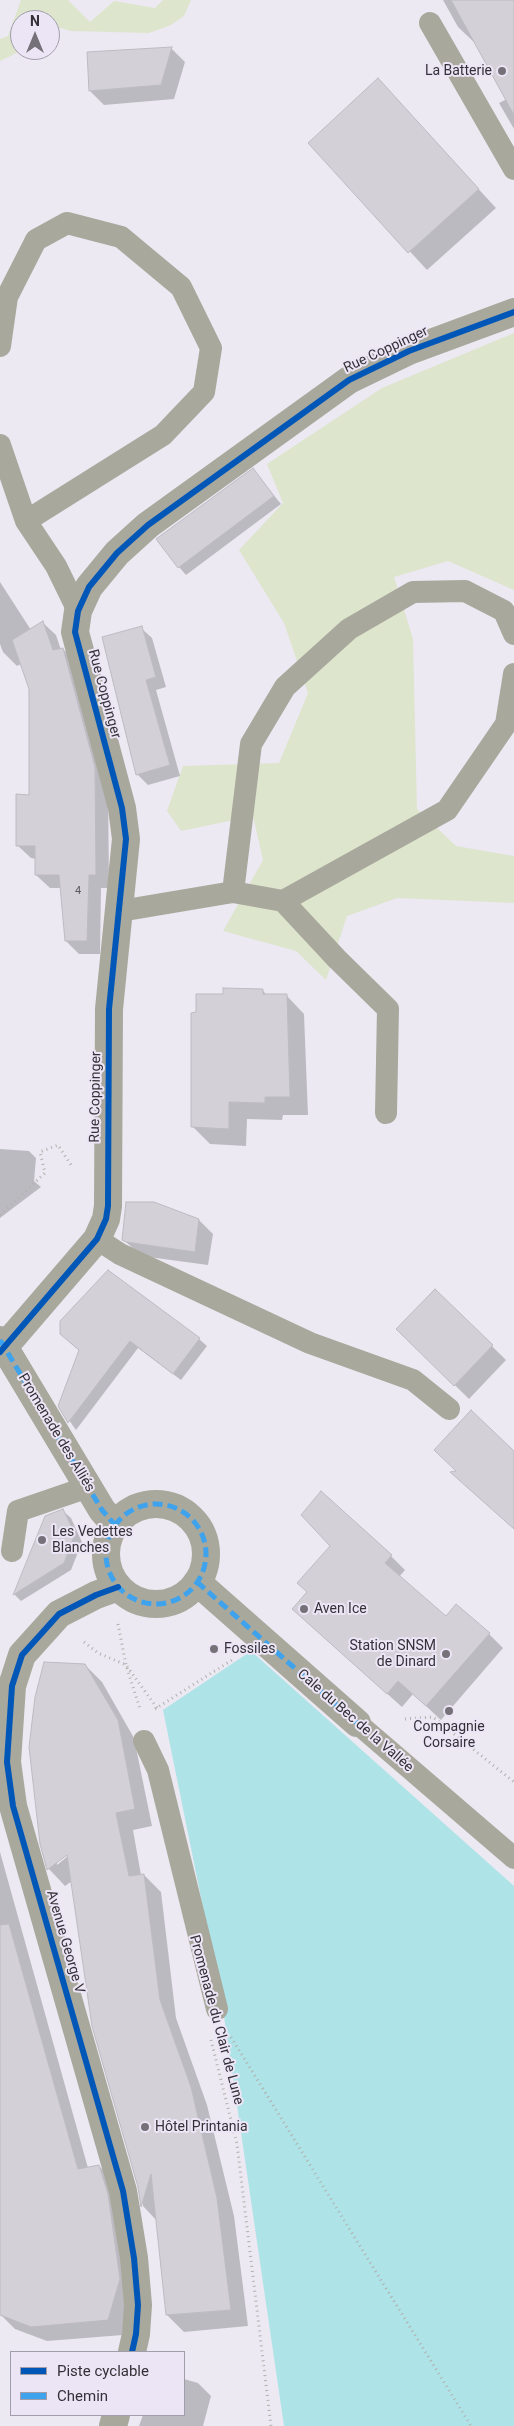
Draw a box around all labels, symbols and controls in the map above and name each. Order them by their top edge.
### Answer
north arrow [10,10,60,60]
text: N [30,13,40,29]
place label: La Batterie [425,63,492,79]
marker: La Batterie [496,65,508,77]
street label: Rue Coppinger [341,323,431,377]
street label: Rue Coppinger [84,648,124,740]
house number: 4 [75,884,81,898]
street label: Rue Coppinger [87,1051,105,1143]
street label: Promenade des Alliés [14,1371,98,1495]
place label: Les Vedettes Blanches [52,1524,133,1556]
marker: Les Vedettes Blanches [36,1534,48,1546]
place label: Aven Ice [314,1601,367,1617]
marker: Aven Ice [298,1603,310,1615]
place label: Station SNSM de Dinard [349,1638,436,1670]
place label: Fossiles [224,1641,275,1657]
marker: Fossiles [208,1643,220,1655]
marker: Station SNSM de Dinard [440,1648,452,1660]
street label: Cale du Bec de la Vallée [294,1666,416,1776]
marker: Compagnie Corsaire [443,1705,455,1717]
place label: Compagnie Corsaire [413,1719,485,1751]
street label: Avenue George V [42,1889,88,1995]
street label: Promenade du Clair de Lune [185,1933,247,2107]
place label: Hôtel Printania [155,2119,248,2135]
marker: Hôtel Printania [139,2121,151,2133]
legend [10,2351,185,2416]
text: Piste cyclable [57,2362,149,2380]
text: Chemin [57,2387,108,2405]

